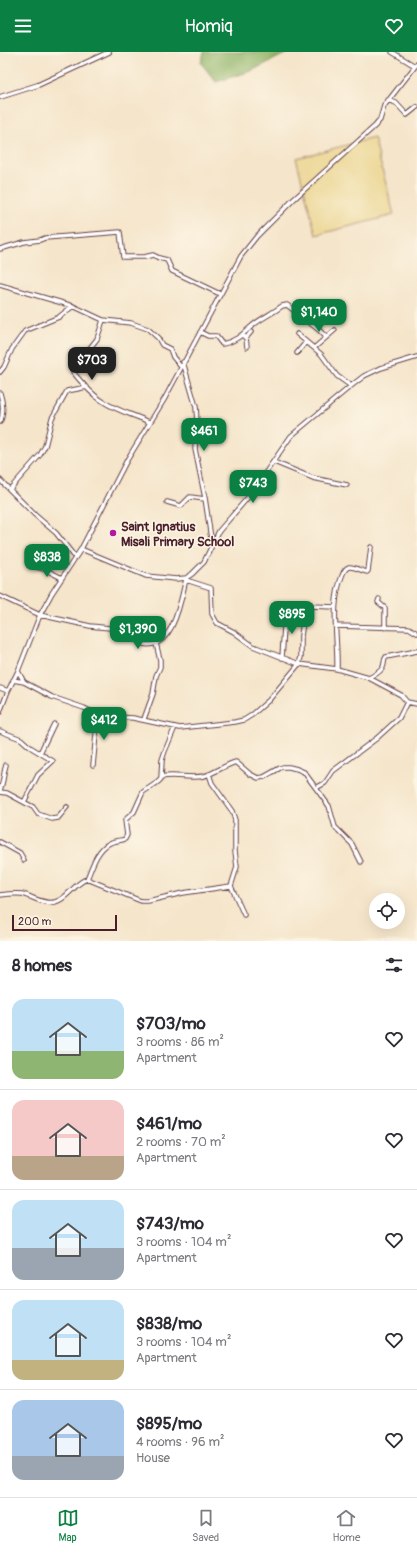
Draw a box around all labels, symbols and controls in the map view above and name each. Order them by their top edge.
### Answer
icon: menu [12,15,34,37]
text: Homiq [184,15,233,38]
icon: heart [383,15,405,37]
pin: $1,140 [286,299,352,333]
text: $1,140 [301,304,337,320]
pin: $703 [68,347,116,381]
text: $703 [77,352,107,368]
pin: $461 [180,418,228,452]
text: $461 [190,423,218,439]
pin: $743 [229,470,277,504]
text: $743 [239,475,267,491]
place label: Saint Ignatius Misali Primary School [121,519,234,550]
marker: Saint Ignatius Misali Primary School [108,528,118,538]
pin: $838 [23,544,71,578]
text: $838 [33,549,61,565]
pin: $895 [268,601,316,635]
text: $895 [278,606,306,622]
pin: $1,390 [105,616,171,650]
text: $1,390 [119,621,157,637]
pin: $412 [80,707,128,741]
text: $412 [91,712,117,728]
map controls [369,893,405,929]
button: locate [369,893,405,929]
scale bar [12,913,117,932]
text: 200 m [18,915,51,928]
icon: filters [383,954,405,976]
text: 8 homes [12,955,72,976]
text: $703/mo [136,1013,206,1034]
icon: home [44,1015,92,1063]
icon: heart [383,1028,405,1050]
text: 3 rooms · 86 m² [136,1034,224,1050]
text: Apartment [136,1050,197,1066]
text: $461/mo [136,1113,202,1134]
icon: home [44,1116,92,1164]
icon: heart [383,1129,405,1151]
text: 2 rooms · 70 m² [136,1134,226,1150]
text: Apartment [136,1150,197,1166]
text: $743/mo [136,1213,204,1234]
icon: home [44,1216,92,1264]
icon: heart [383,1229,405,1251]
text: 3 rooms · 104 m² [136,1234,231,1250]
text: Apartment [136,1250,197,1266]
text: $838/mo [136,1313,202,1334]
icon: home [44,1316,92,1364]
icon: heart [383,1329,405,1351]
text: 3 rooms · 104 m² [136,1334,231,1350]
text: Apartment [136,1350,197,1366]
text: $895/mo [136,1413,202,1434]
icon: home [44,1416,92,1464]
icon: heart [383,1429,405,1451]
text: 4 rooms · 96 m² [136,1434,224,1450]
text: House [136,1450,170,1466]
tab: Map [57,1507,79,1544]
tab: Saved [192,1507,219,1544]
tab: Home [333,1507,360,1544]

